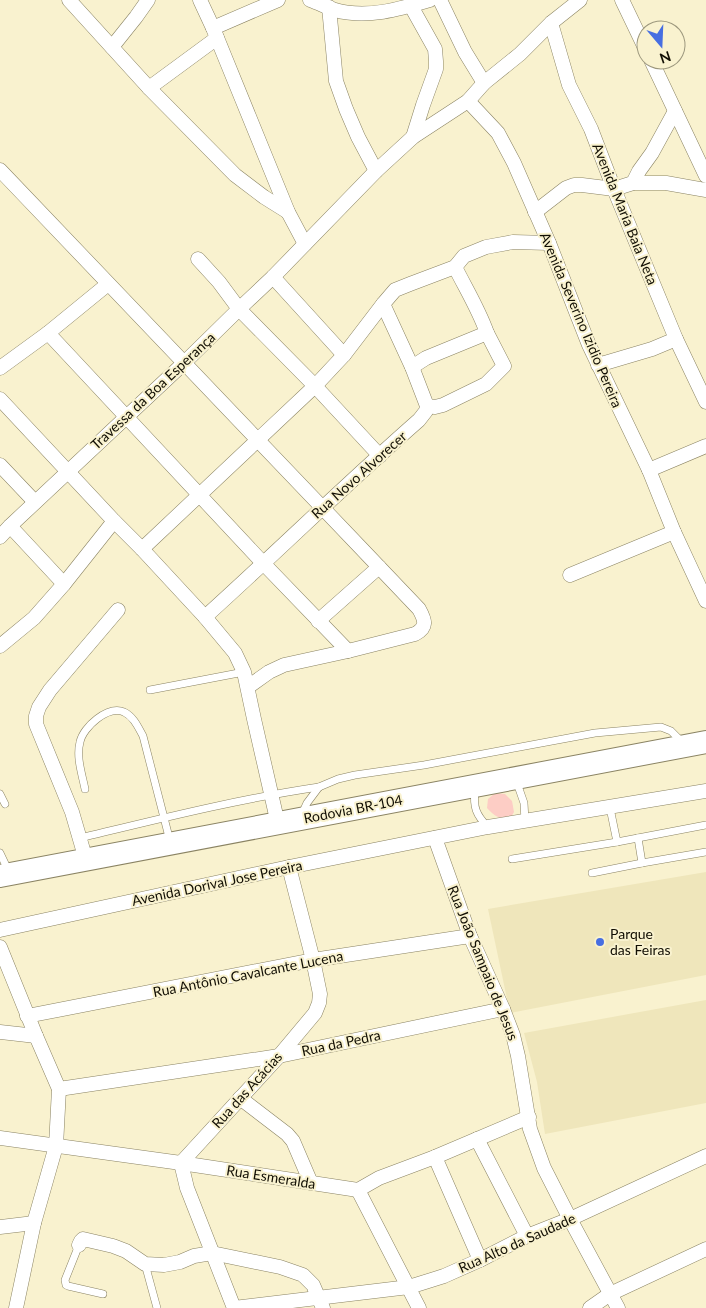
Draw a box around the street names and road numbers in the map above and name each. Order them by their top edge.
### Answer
street label: Avenida Maria Baia Neta [589,141,662,287]
street label: Avenida Severino Izidio Pereira [537,229,626,410]
street label: Travessa da Boa Esperança [87,328,218,453]
street label: Rua Novo Alvorecer [308,427,410,522]
street label: Rodovia BR-104 [302,791,404,826]
street label: Avenida Dorival Jose Pereira [130,856,304,909]
street label: Rua João Sampaio de Jesus [445,883,522,1043]
street label: Rua Antônio Cavalcante Lucena [151,947,344,1000]
street label: Rua da Pedra [300,1026,382,1059]
street label: Rua das Acácias [208,1048,285,1131]
street label: Rua Esmeralda [225,1161,317,1192]
street label: Rua Alto da Saudade [456,1209,578,1276]

